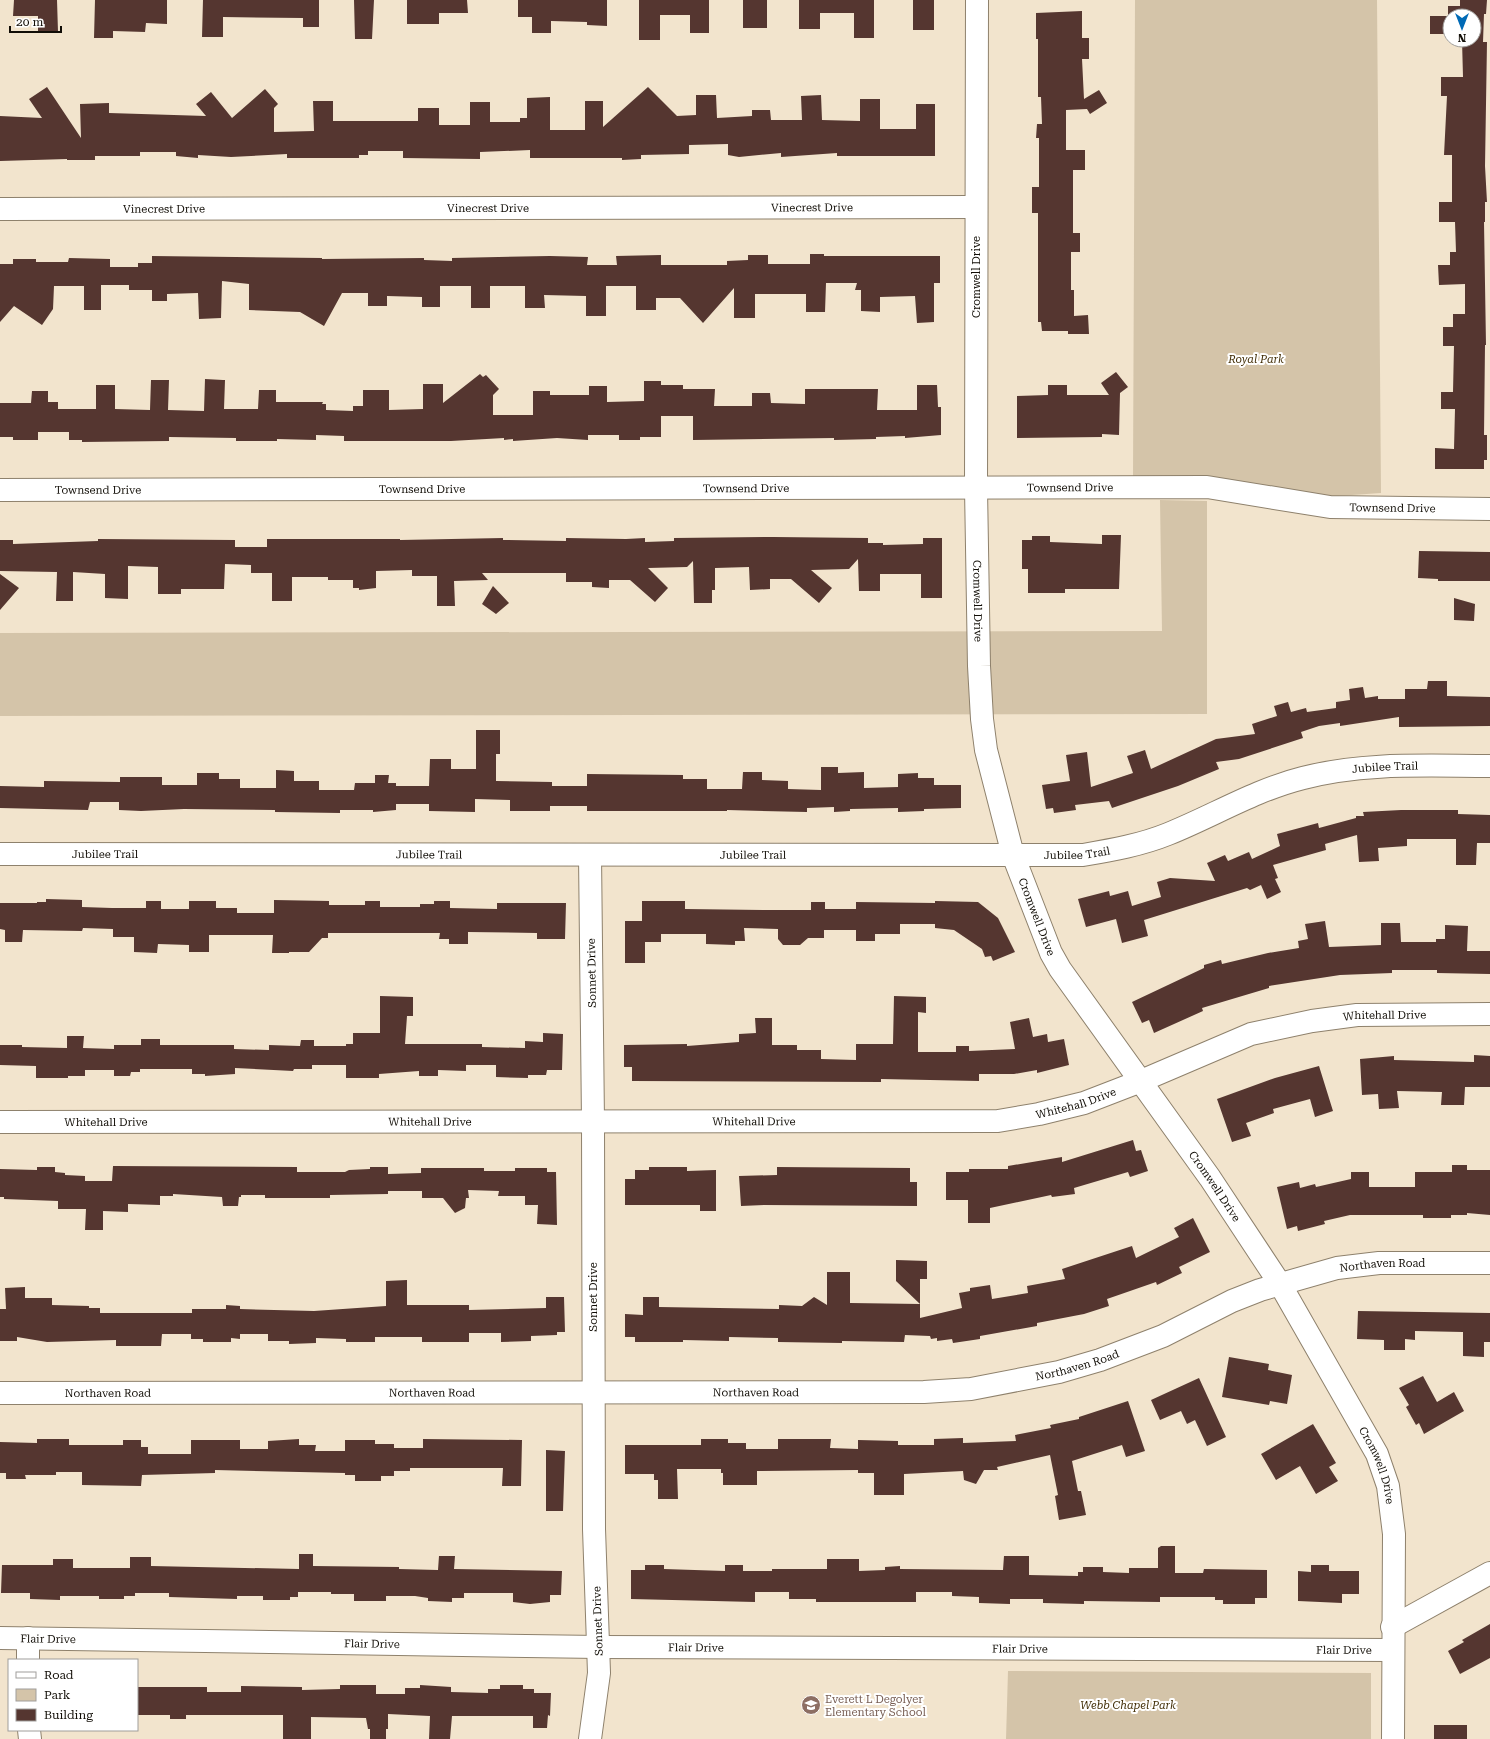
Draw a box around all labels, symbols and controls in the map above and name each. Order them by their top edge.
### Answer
scale bar [10,8,61,34]
north arrow [1442,8,1482,48]
text: 20 m [16,15,43,29]
text: N [1457,31,1466,44]
street label: Vinecrest Drive [447,201,529,215]
street label: Vinecrest Drive [771,201,853,214]
street label: Vinecrest Drive [123,202,205,215]
street label: Cromwell Drive [970,236,983,318]
park label: Royal Park [1227,353,1284,366]
street label: Townsend Drive [1027,481,1113,494]
street label: Townsend Drive [379,482,465,496]
street label: Townsend Drive [703,482,789,495]
street label: Townsend Drive [55,483,141,496]
street label: Townsend Drive [1349,501,1436,515]
street label: Cromwell Drive [971,560,985,642]
street label: Jubilee Trail [1351,759,1419,776]
street label: Jubilee Trail [1044,844,1112,861]
street label: Jubilee Trail [72,848,139,861]
street label: Jubilee Trail [396,848,463,861]
street label: Jubilee Trail [720,848,787,861]
street label: Cromwell Drive [1016,876,1058,957]
street label: Sonnet Drive [585,938,599,1008]
street label: Whitehall Drive [1342,1008,1426,1023]
street label: Whitehall Drive [1034,1085,1118,1121]
street label: Whitehall Drive [64,1115,148,1128]
street label: Whitehall Drive [388,1115,472,1128]
street label: Whitehall Drive [712,1115,796,1128]
street label: Cromwell Drive [1186,1148,1243,1224]
street label: Northaven Road [1339,1257,1425,1274]
street label: Sonnet Drive [587,1262,600,1332]
street label: Northaven Road [1034,1347,1121,1383]
street label: Northaven Road [65,1386,151,1399]
street label: Northaven Road [389,1386,475,1399]
street label: Northaven Road [713,1386,799,1399]
street label: Cromwell Drive [1356,1424,1397,1505]
street label: Sonnet Drive [590,1586,606,1656]
street label: Flair Drive [20,1632,76,1646]
street label: Flair Drive [344,1637,400,1651]
street label: Flair Drive [668,1641,724,1654]
street label: Flair Drive [992,1642,1048,1655]
street label: Flair Drive [1316,1643,1372,1656]
legend [8,1659,138,1731]
text: Road [44,1668,74,1682]
text: Park [44,1688,71,1702]
place label: Everett L Degolyer Elementary School [825,1693,926,1719]
school or university icon: Everett L Degolyer Elementary School [800,1694,822,1716]
park label: Webb Chapel Park [1080,1699,1176,1712]
text: Building [44,1708,93,1722]

